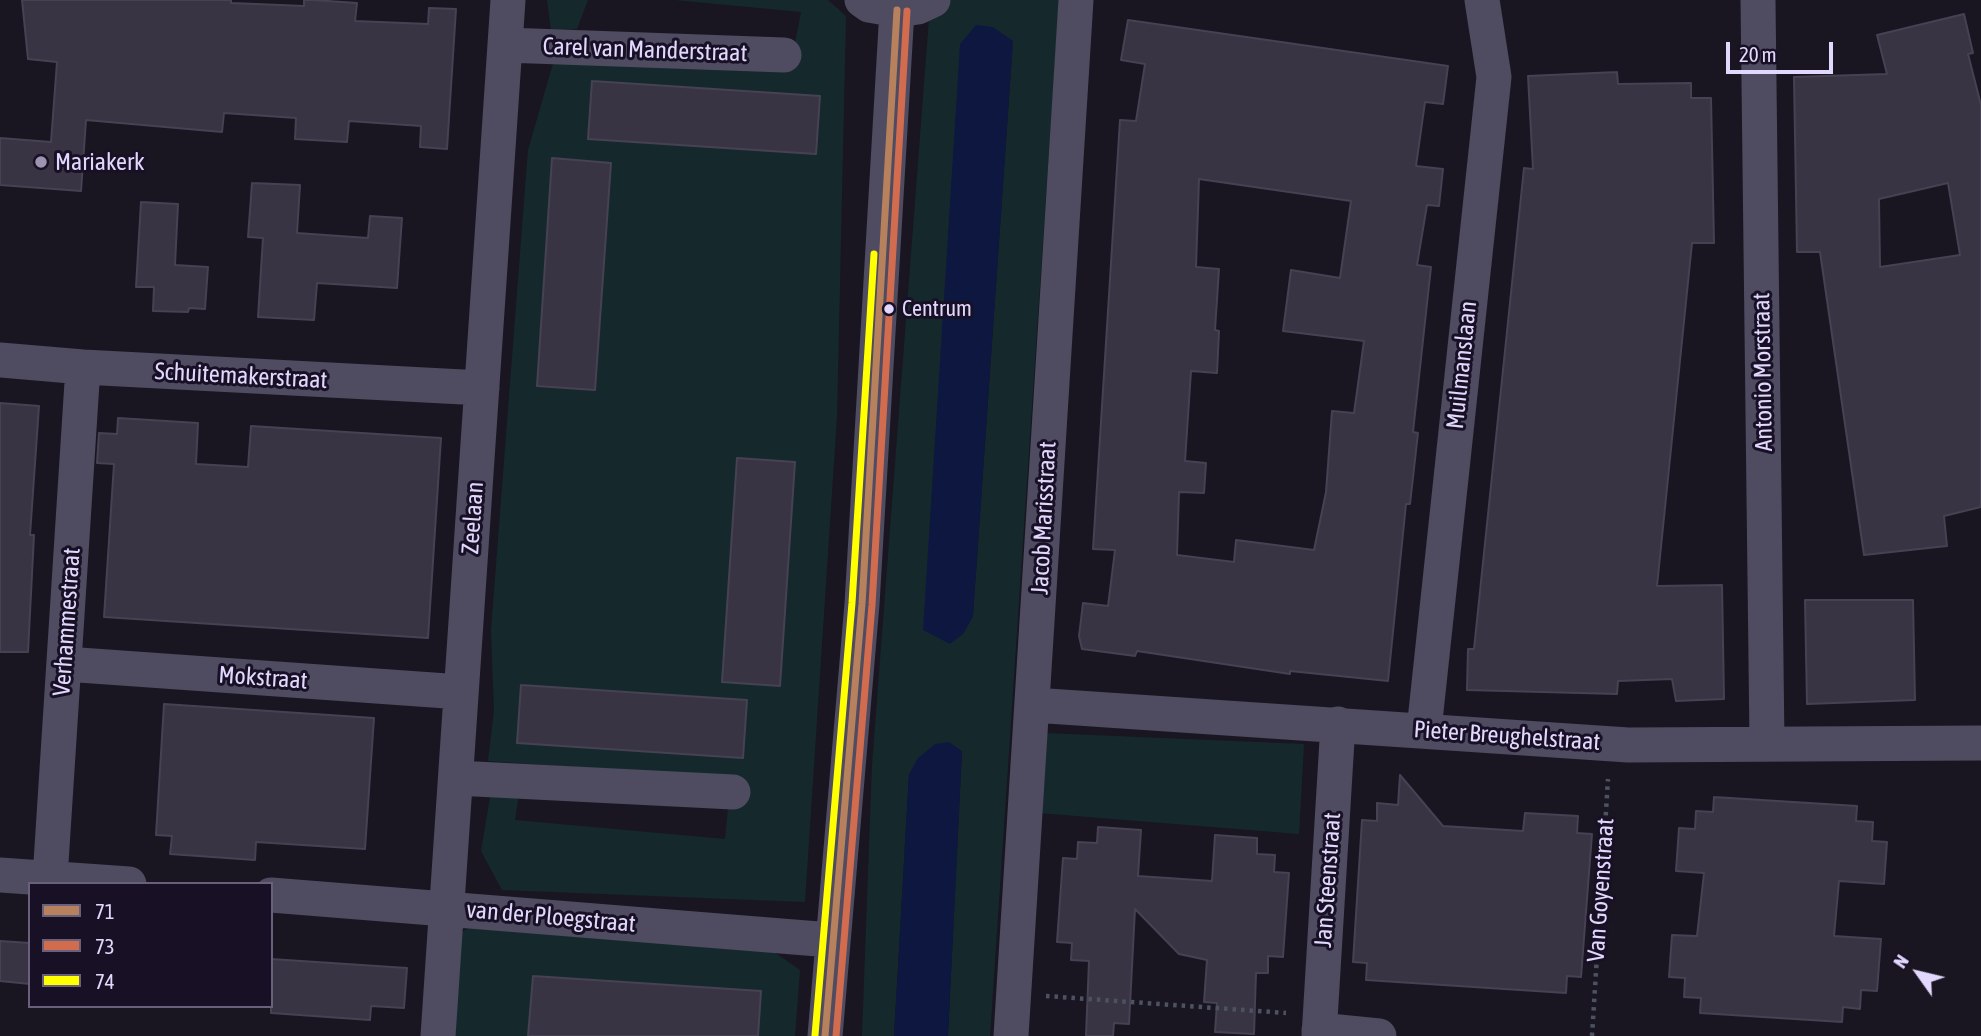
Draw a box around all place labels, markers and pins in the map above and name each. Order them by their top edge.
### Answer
place label: Mariakerk [55,148,145,176]
marker: Mariakerk [33,154,49,170]
place label: Centrum [902,296,972,322]
marker: Centrum [882,302,896,316]

